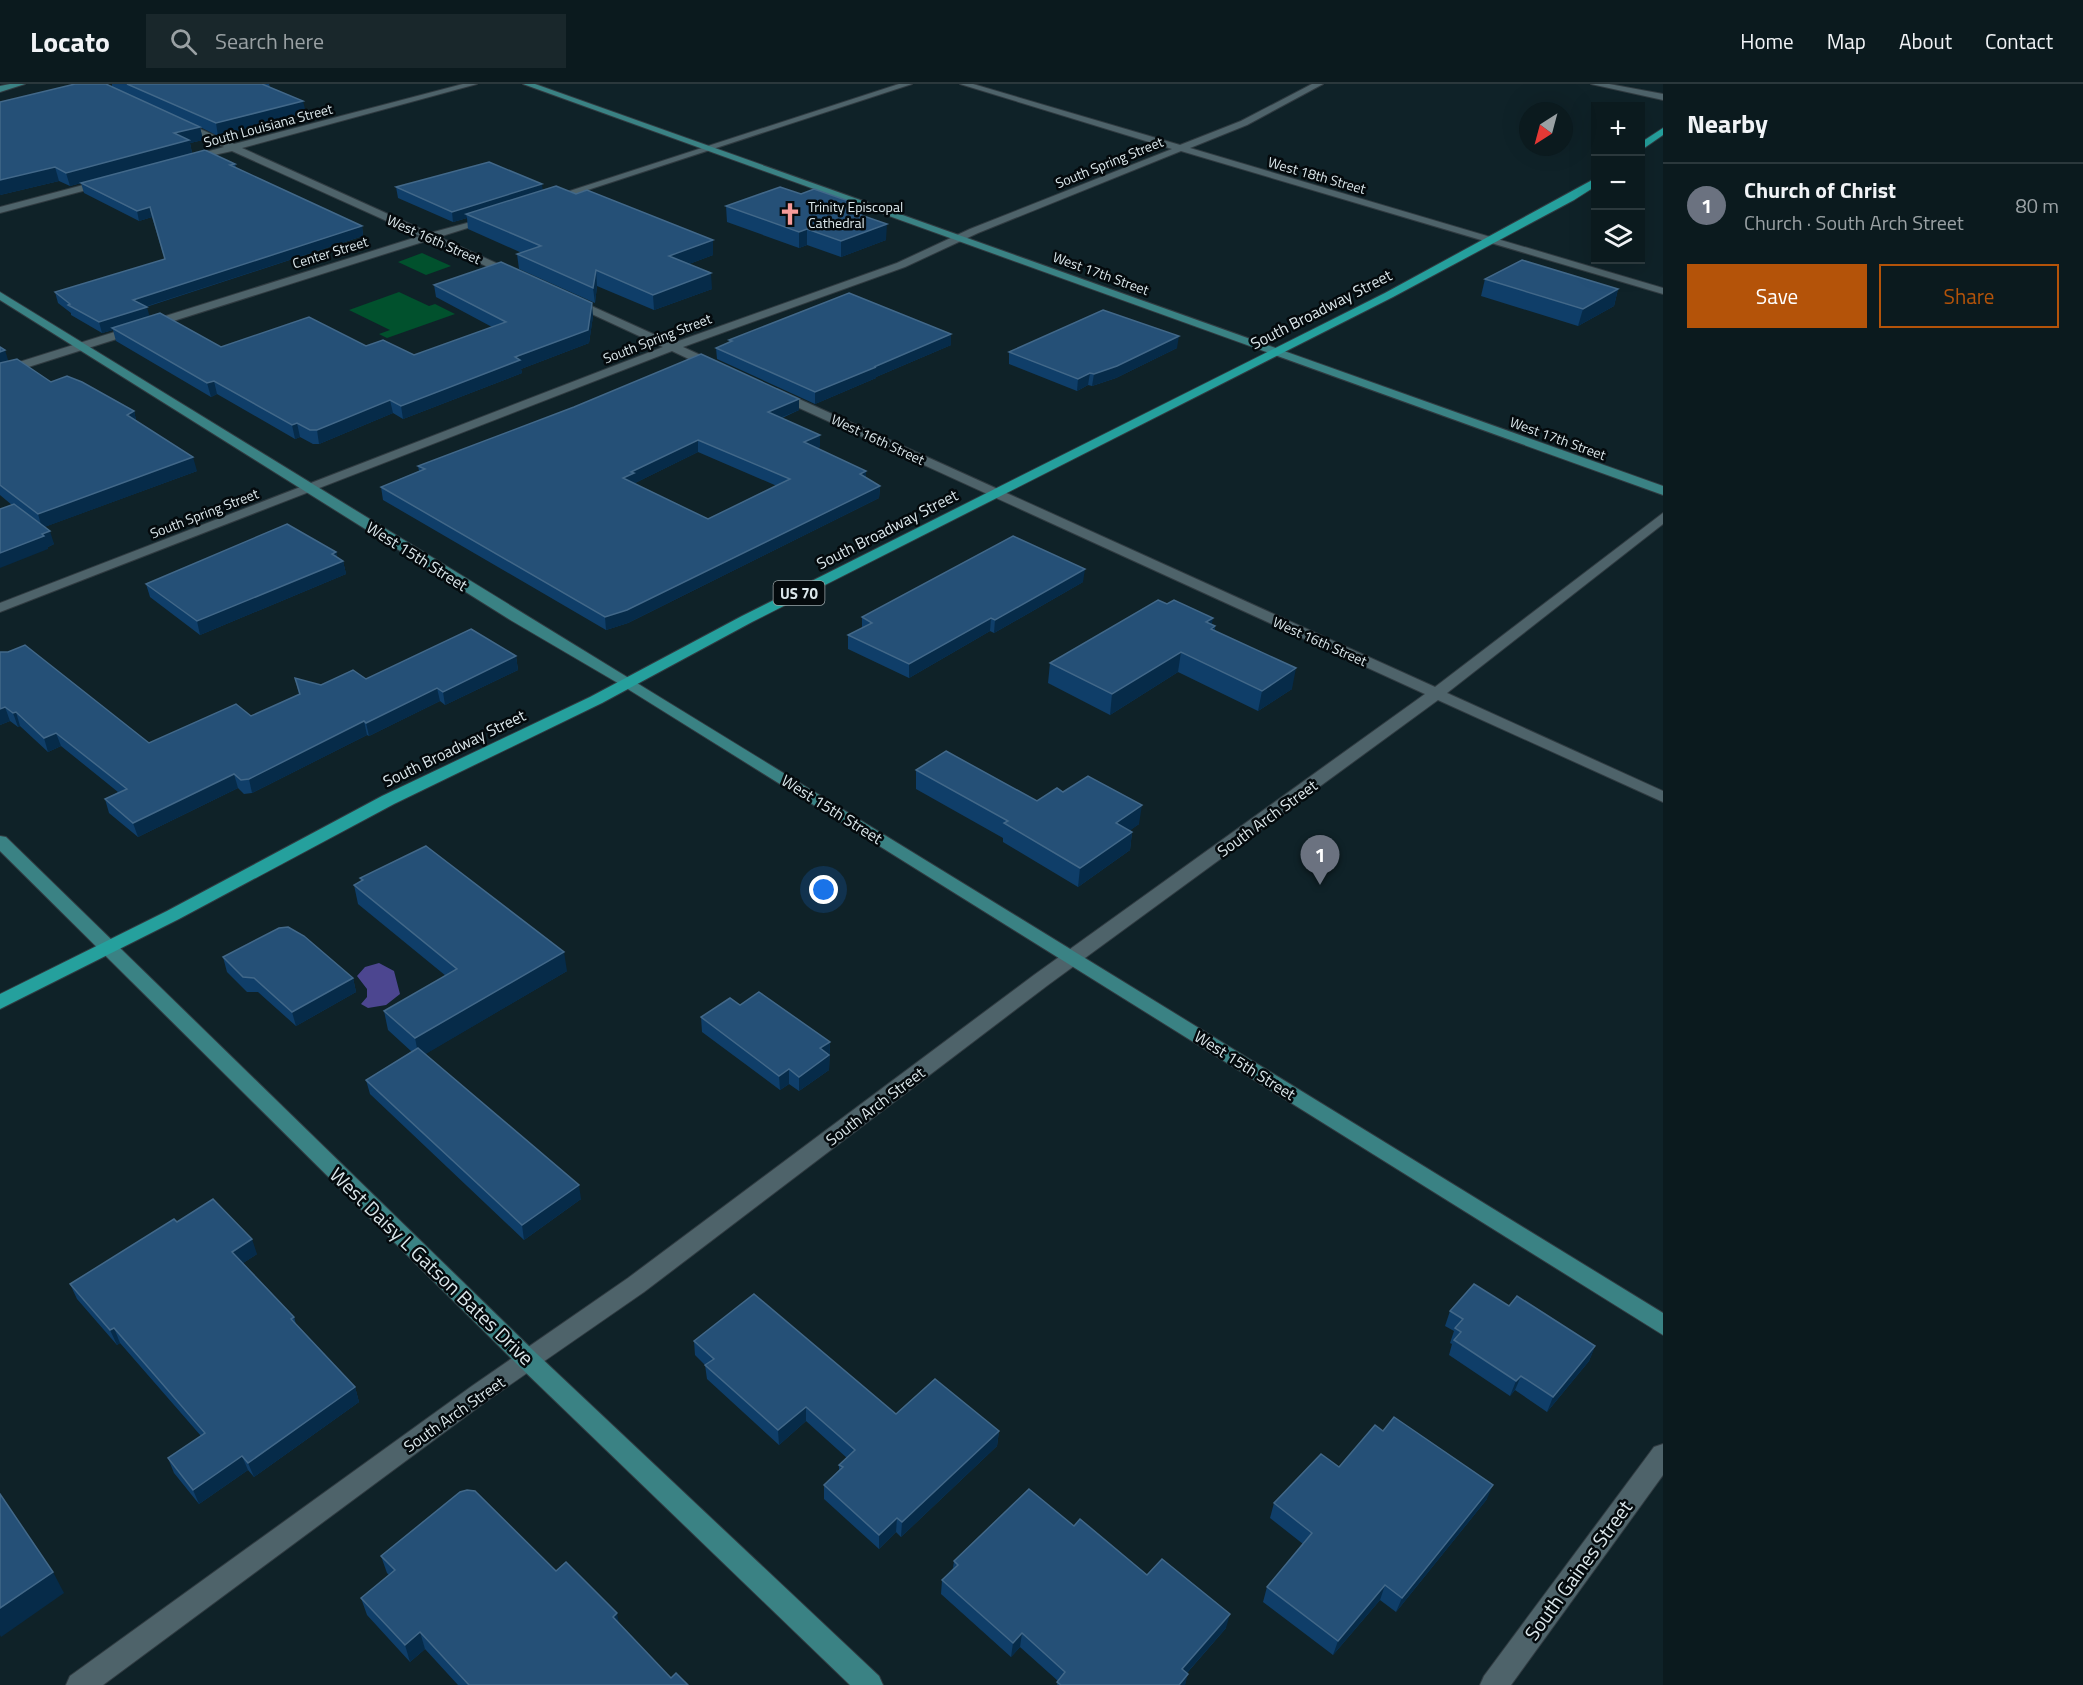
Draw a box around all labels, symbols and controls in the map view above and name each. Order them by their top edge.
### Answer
search box [146,14,566,68]
text: Locato [30,20,110,63]
text: Search here [215,24,324,58]
icon: search [167,25,200,58]
text: Home [1740,25,1794,57]
text: Map [1827,25,1866,57]
text: About [1899,25,1952,57]
text: Contact [1985,25,2053,57]
street label: South Louisiana Street [201,98,335,152]
north arrow [1519,102,1573,156]
map controls [1591,102,1645,264]
button: + [1591,102,1645,156]
text: Nearby [1687,104,1768,143]
street label: South Spring Street [1052,131,1166,193]
street label: West 18th Street [1266,151,1369,199]
button: − [1591,156,1645,210]
text: Church of Christ [1744,173,1896,207]
text: 1 [1701,190,1712,221]
text: 80 m [2015,190,2059,221]
place label: Trinity Episcopal Cathedral [808,196,903,233]
church icon: Trinity Episcopal Cathedral [777,201,803,227]
text: Church · South Arch Street [1744,207,1964,238]
street label: West 16th Street [384,209,484,269]
button: layers [1591,210,1645,264]
street label: Center Street [290,231,370,273]
street label: West 17th Street [1050,246,1152,300]
street label: South Broadway Street [1246,263,1396,355]
button: Save [1687,264,1867,328]
button: Share [1879,264,2059,328]
street label: South Spring Street [600,308,714,368]
street label: West 16th Street [828,408,928,470]
street label: West 17th Street [1507,411,1609,465]
street label: South Spring Street [147,483,261,543]
street label: South Broadway Street [812,483,962,575]
street label: West 15th Street [362,515,473,597]
road number: US 70 [774,581,824,605]
street label: West 16th Street [1270,611,1370,671]
street label: South Broadway Street [379,703,530,793]
street label: West 15th Street [777,768,888,850]
street label: South Arch Street [1212,773,1322,863]
pin: 1 [1300,836,1340,885]
your location [809,875,838,904]
street label: West 15th Street [1190,1024,1301,1106]
street label: South Arch Street [820,1061,930,1151]
street label: West Daisy L Gatson Bates Drive [323,1160,541,1372]
street label: South Arch Street [399,1370,510,1458]
street label: South Gaines Street [1516,1493,1640,1647]

